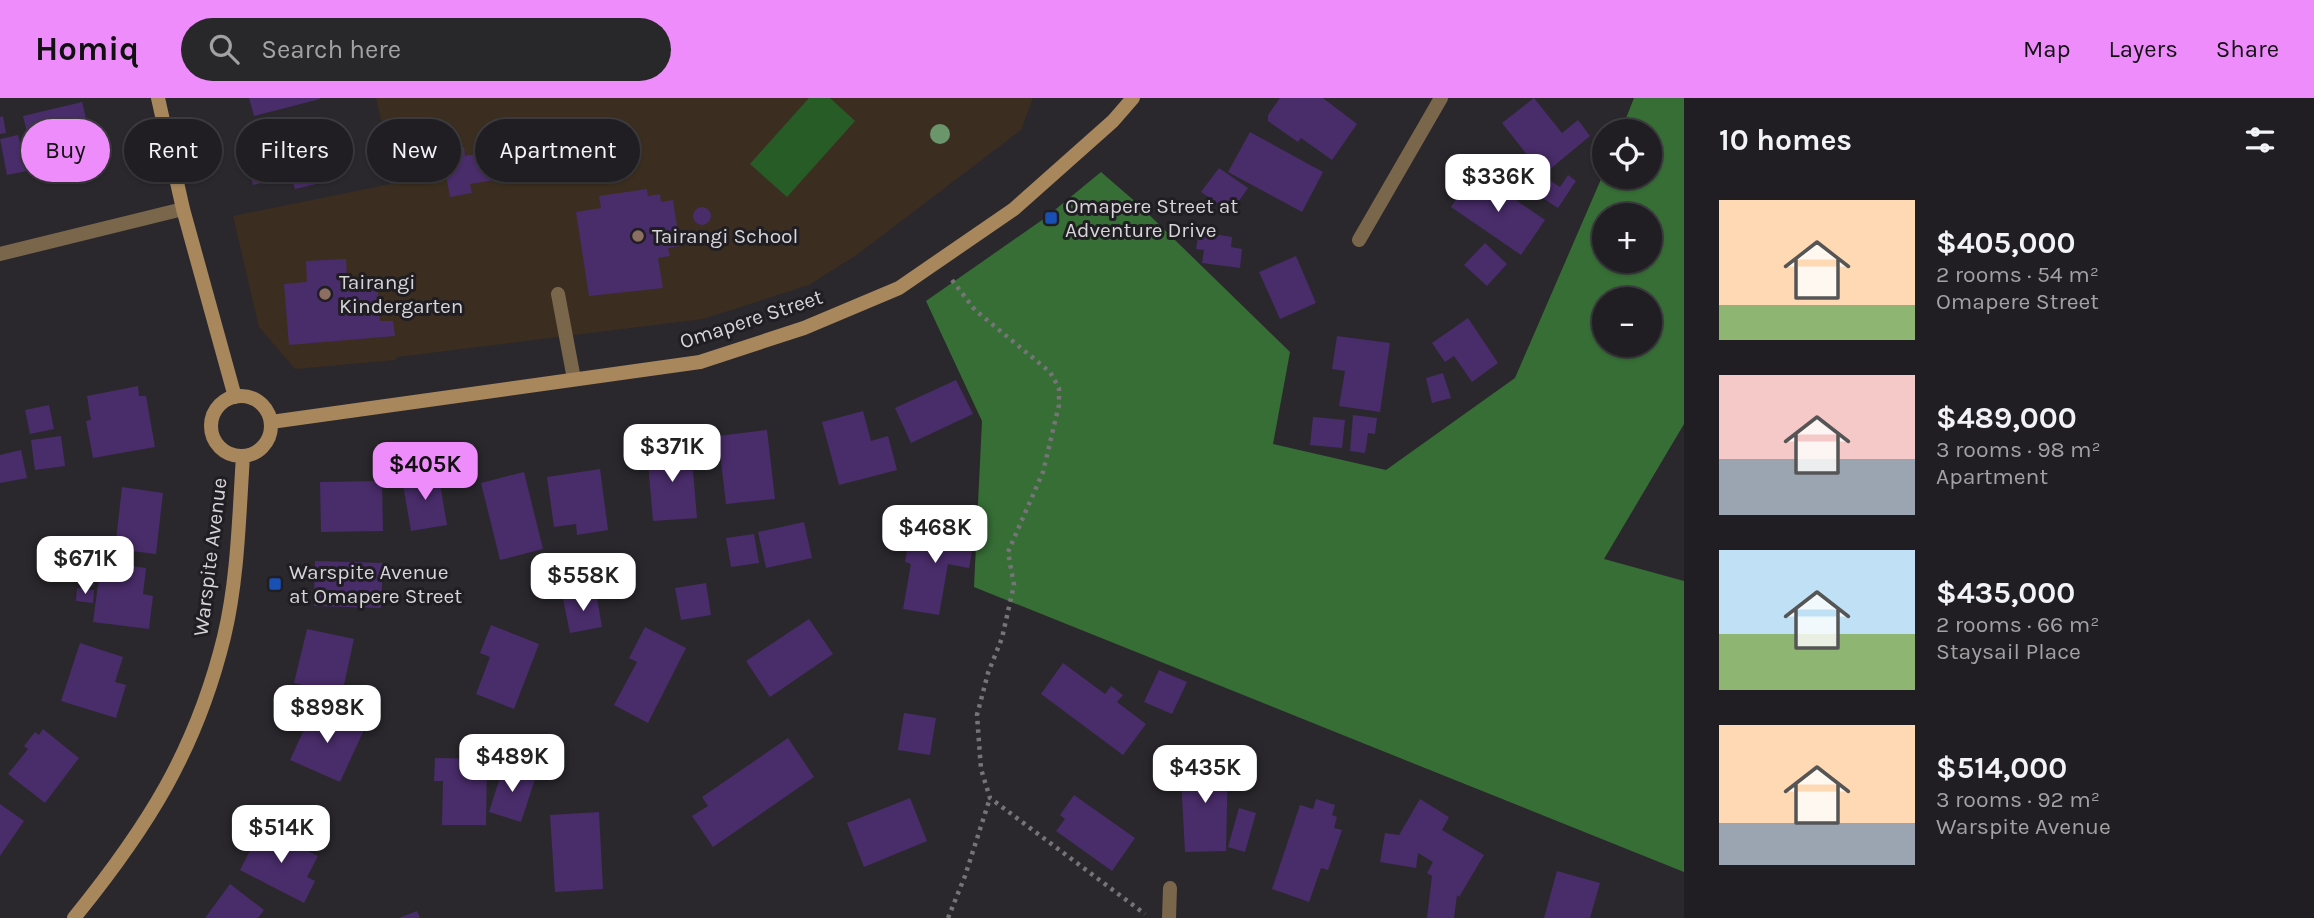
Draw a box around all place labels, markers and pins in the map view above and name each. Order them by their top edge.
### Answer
pin: $336K [1449,155,1547,214]
place label: Omapere Street at Adventure Drive [1065,194,1238,242]
marker: Omapere Street at Adventure Drive [1043,210,1059,226]
place label: Tairangi School [652,224,798,248]
marker: Tairangi School [630,228,646,244]
place label: Tairangi Kindergarten [339,270,464,318]
marker: Tairangi Kindergarten [317,286,333,302]
pin: $371K [623,424,721,484]
pin: $405K [376,442,474,502]
pin: $468K [886,505,984,565]
pin: $671K [36,536,134,596]
pin: $558K [534,554,632,613]
place label: Warspite Avenue at Omapere Street [289,560,462,608]
marker: Warspite Avenue at Omapere Street [267,576,283,592]
pin: $898K [278,686,376,745]
pin: $489K [463,734,561,794]
pin: $435K [1156,746,1254,805]
pin: $514K [232,806,330,865]

